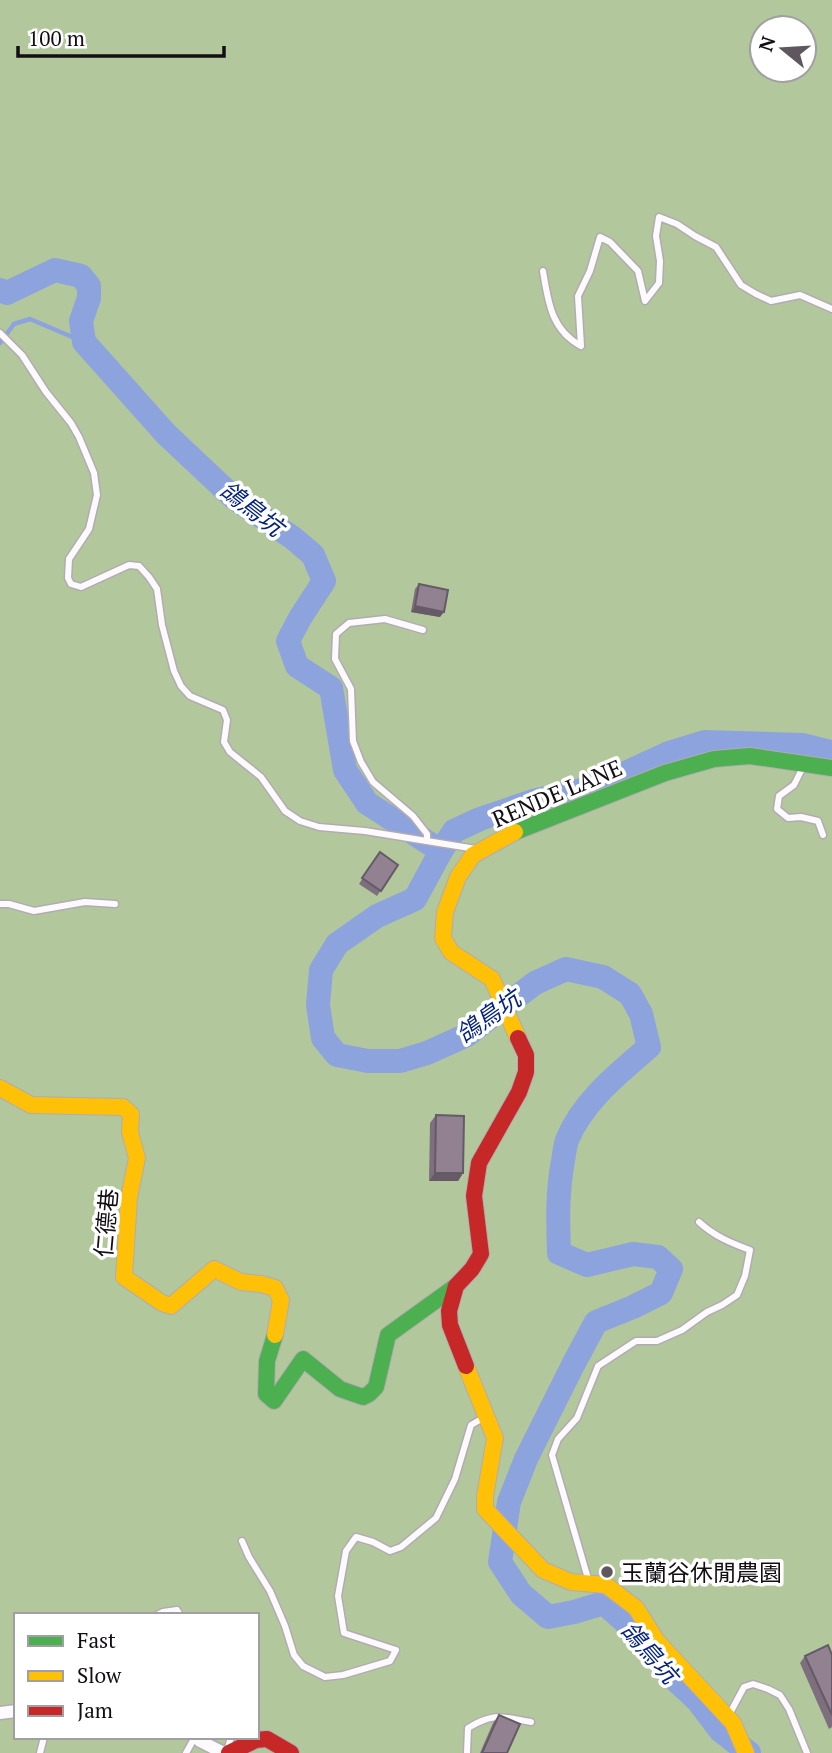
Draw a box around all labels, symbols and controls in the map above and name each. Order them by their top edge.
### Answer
scale bar [18,14,224,58]
north arrow [748,14,818,84]
text: 100 m [28,24,85,52]
text: N [752,32,781,54]
water label: 鴿鳥坑 [214,473,293,545]
street label: RENDE LANE [487,752,627,834]
water label: 鴿鳥坑 [449,981,529,1050]
street label: 仁德巷 [88,1187,124,1259]
place label: 玉蘭谷休閒農園 [621,1557,782,1588]
marker: 玉蘭谷休閒農園 [599,1564,615,1580]
legend [14,1613,259,1739]
water label: 鴿鳥坑 [614,1614,688,1692]
text: Fast [77,1626,116,1654]
text: Slow [77,1661,122,1689]
text: Jam [77,1696,113,1724]

